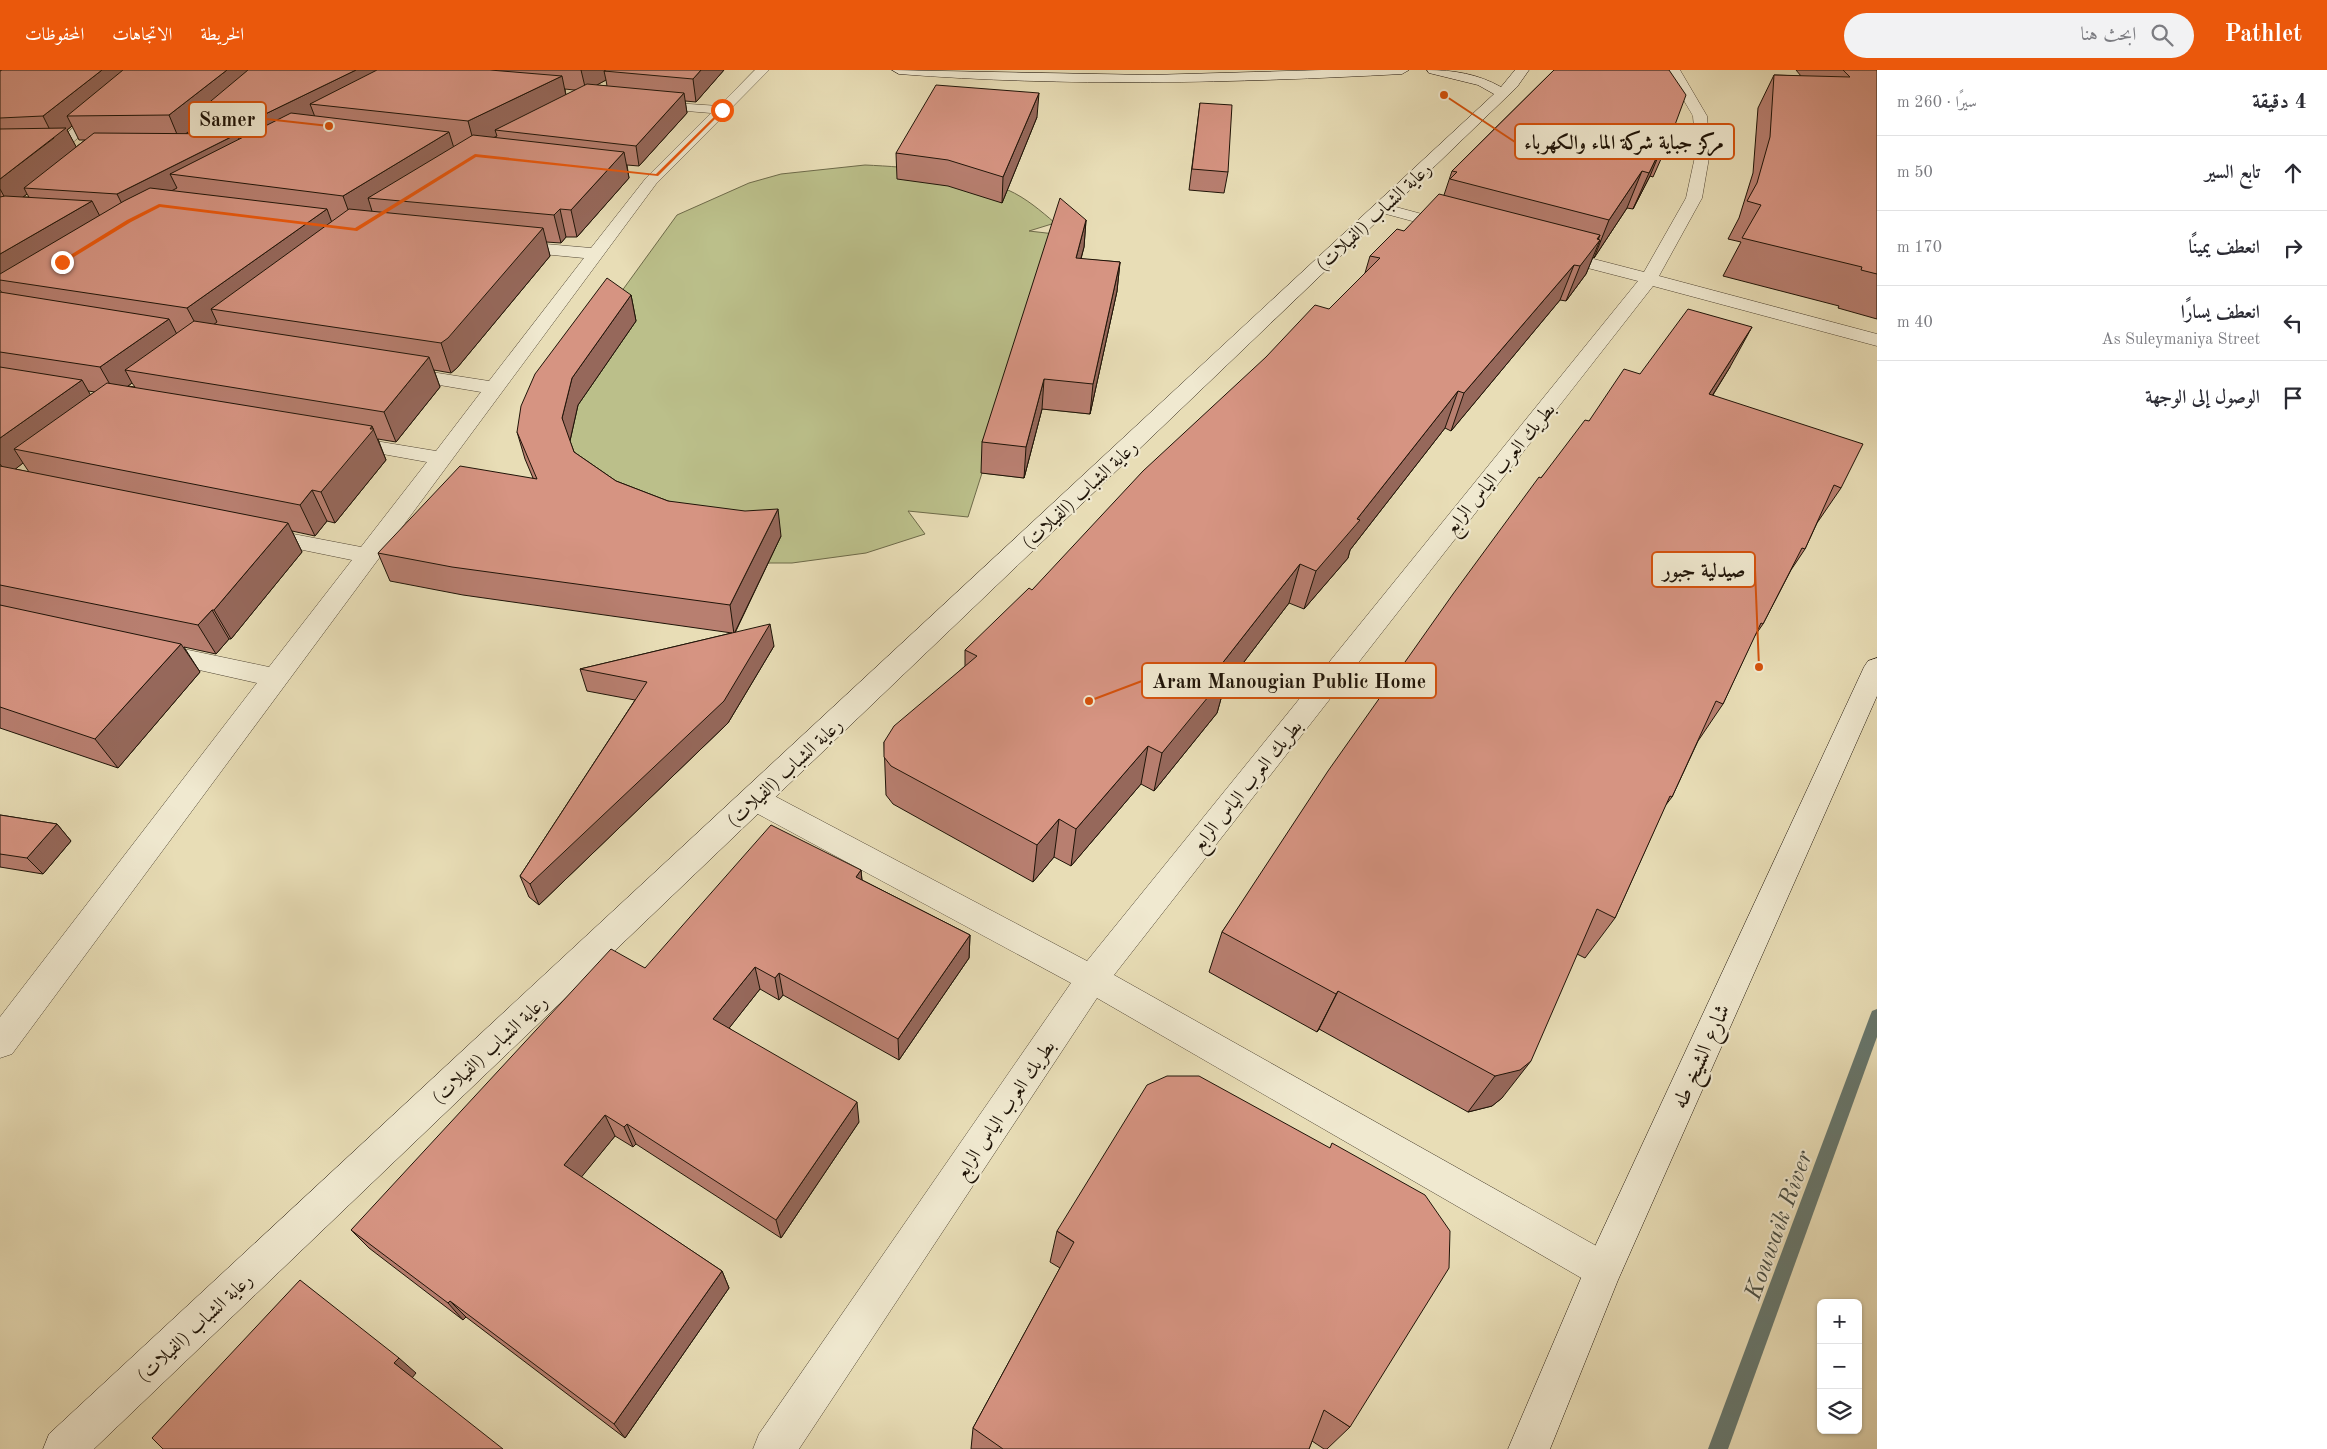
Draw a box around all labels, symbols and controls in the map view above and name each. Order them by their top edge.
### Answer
search box [1844,13,2194,58]
icon: search [2148,21,2176,49]
text: Pathlet [2224,23,2302,47]
text: المحفوظات [25,26,84,44]
text: الاتجاهات [112,26,172,44]
text: الخريطة [200,26,244,44]
text: ابحث هنا [2080,26,2136,45]
text: 4 دقيقة [2252,92,2307,113]
text: سيرًا · 260 m [1897,95,1977,111]
route start [711,99,734,122]
callout: Samer [189,102,266,137]
text: Samer [199,111,256,131]
callout: مركز جباية شركة الماء والكهرباء [1515,124,1734,159]
text: مركز جباية شركة الماء والكهرباء [1524,130,1724,157]
street label: رعاية الشباب (الفيلات) [1313,159,1437,277]
icon: ahead [2279,159,2307,187]
text: تابع السير [2205,164,2260,183]
text: 50 m [1897,165,1933,181]
icon: right [2279,234,2307,262]
text: انعطف يمينًا [2188,239,2260,258]
text: 170 m [1897,240,1942,256]
route end [51,251,74,274]
text: انعطف يسارًا [2181,304,2260,323]
icon: left [2279,309,2307,337]
text: 40 m [1897,315,1933,331]
text: As Suleymaniya Street [2101,332,2260,348]
icon: arrive [2279,384,2307,412]
text: الوصول إلى الوجهة [2145,389,2260,408]
street label: بطريك العرب الياس الرابع [1441,399,1564,543]
street label: رعاية الشباب (الفيلات) [1019,437,1143,555]
callout: صيدلية جبور [1652,552,1755,587]
text: صيدلية جبور [1661,561,1745,583]
callout: Aram Manougian Public Home [1142,663,1436,698]
text: Aram Manougian Public Home [1152,673,1426,693]
street label: رعاية الشباب (الفيلات) [724,715,848,833]
street label: بطريك العرب الياس الرابع [1188,716,1311,860]
street label: رعاية الشباب (الفيلات) [429,992,553,1110]
street label: شارع الشيخ طه [1669,1001,1741,1115]
street label: بطريك العرب الياس الرابع [951,1036,1064,1187]
water label: Kouwaik River [1742,1148,1818,1304]
street label: رعاية الشباب (الفيلات) [134,1270,258,1388]
map controls [1817,1299,1862,1434]
button: + [1817,1299,1862,1344]
button: − [1817,1344,1862,1389]
button: layers [1817,1389,1862,1434]

